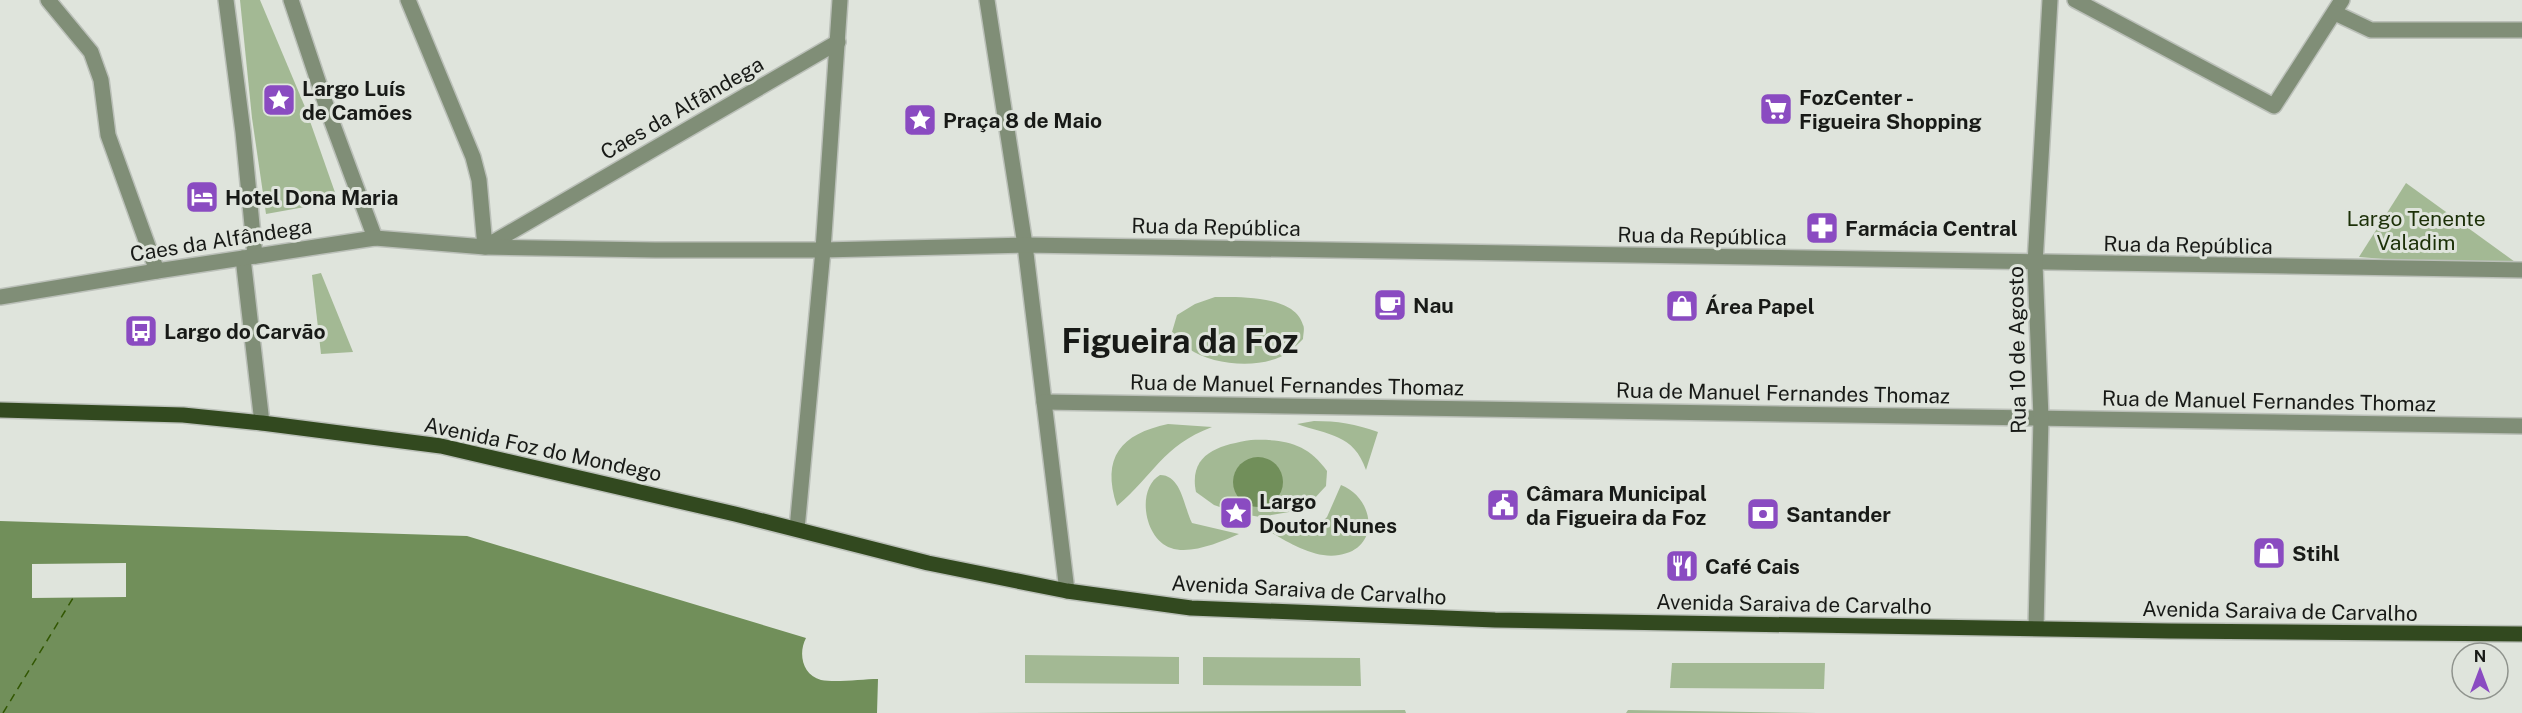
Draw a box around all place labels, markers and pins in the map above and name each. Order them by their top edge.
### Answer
place label: Largo Luís de Camões [302,76,412,125]
place icon: Largo Luís de Camões [261,82,297,118]
place label: FozCenter - Figueira Shopping [1799,85,1982,134]
supermarket icon: FozCenter - Figueira Shopping [1758,91,1794,127]
place icon: Praça 8 de Maio [902,102,938,138]
place label: Praça 8 de Maio [943,108,1102,133]
hotel icon: Hotel Dona Maria [184,179,220,215]
place label: Hotel Dona Maria [225,185,398,210]
pharmacy icon: Farmácia Central [1804,210,1840,246]
place label: Farmácia Central [1845,216,2018,241]
cafe icon: Nau [1372,287,1408,323]
shop icon: Área Papel [1664,288,1700,324]
place label: Nau [1413,293,1454,318]
place label: Área Papel [1705,294,1815,319]
bus stop icon: Largo do Carvão [123,313,159,349]
place label: Largo do Carvão [164,319,326,344]
place label: Câmara Municipal da Figueira da Foz [1526,481,1707,530]
public building icon: Câmara Municipal da Figueira da Foz [1485,487,1521,523]
place label: Largo Doutor Nunes [1259,489,1397,538]
place icon: Largo Doutor Nunes [1218,495,1254,531]
bank icon: Santander [1745,496,1781,532]
place label: Santander [1786,502,1891,527]
shop icon: Stihl [2251,535,2287,571]
place label: Stihl [2292,541,2340,566]
restaurant icon: Café Cais [1664,548,1700,584]
place label: Café Cais [1705,554,1800,579]

